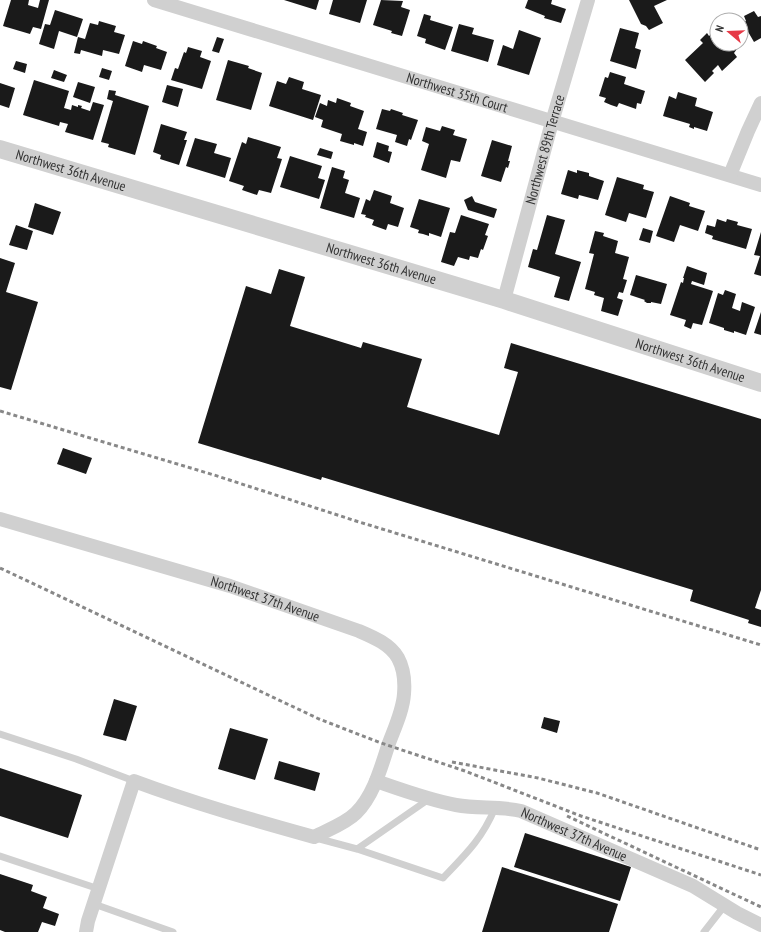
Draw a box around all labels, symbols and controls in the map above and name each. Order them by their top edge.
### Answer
north arrow [709,12,749,52]
text: N [712,24,727,34]
street label: Northwest 35th Court [404,68,510,116]
street label: Northwest 89th Terrace [521,92,569,206]
street label: Northwest 36th Avenue [14,145,128,195]
street label: Northwest 36th Avenue [324,238,439,288]
street label: Northwest 36th Avenue [633,334,748,386]
street label: Northwest 37th Avenue [209,572,322,626]
street label: Northwest 37th Avenue [518,803,630,865]

